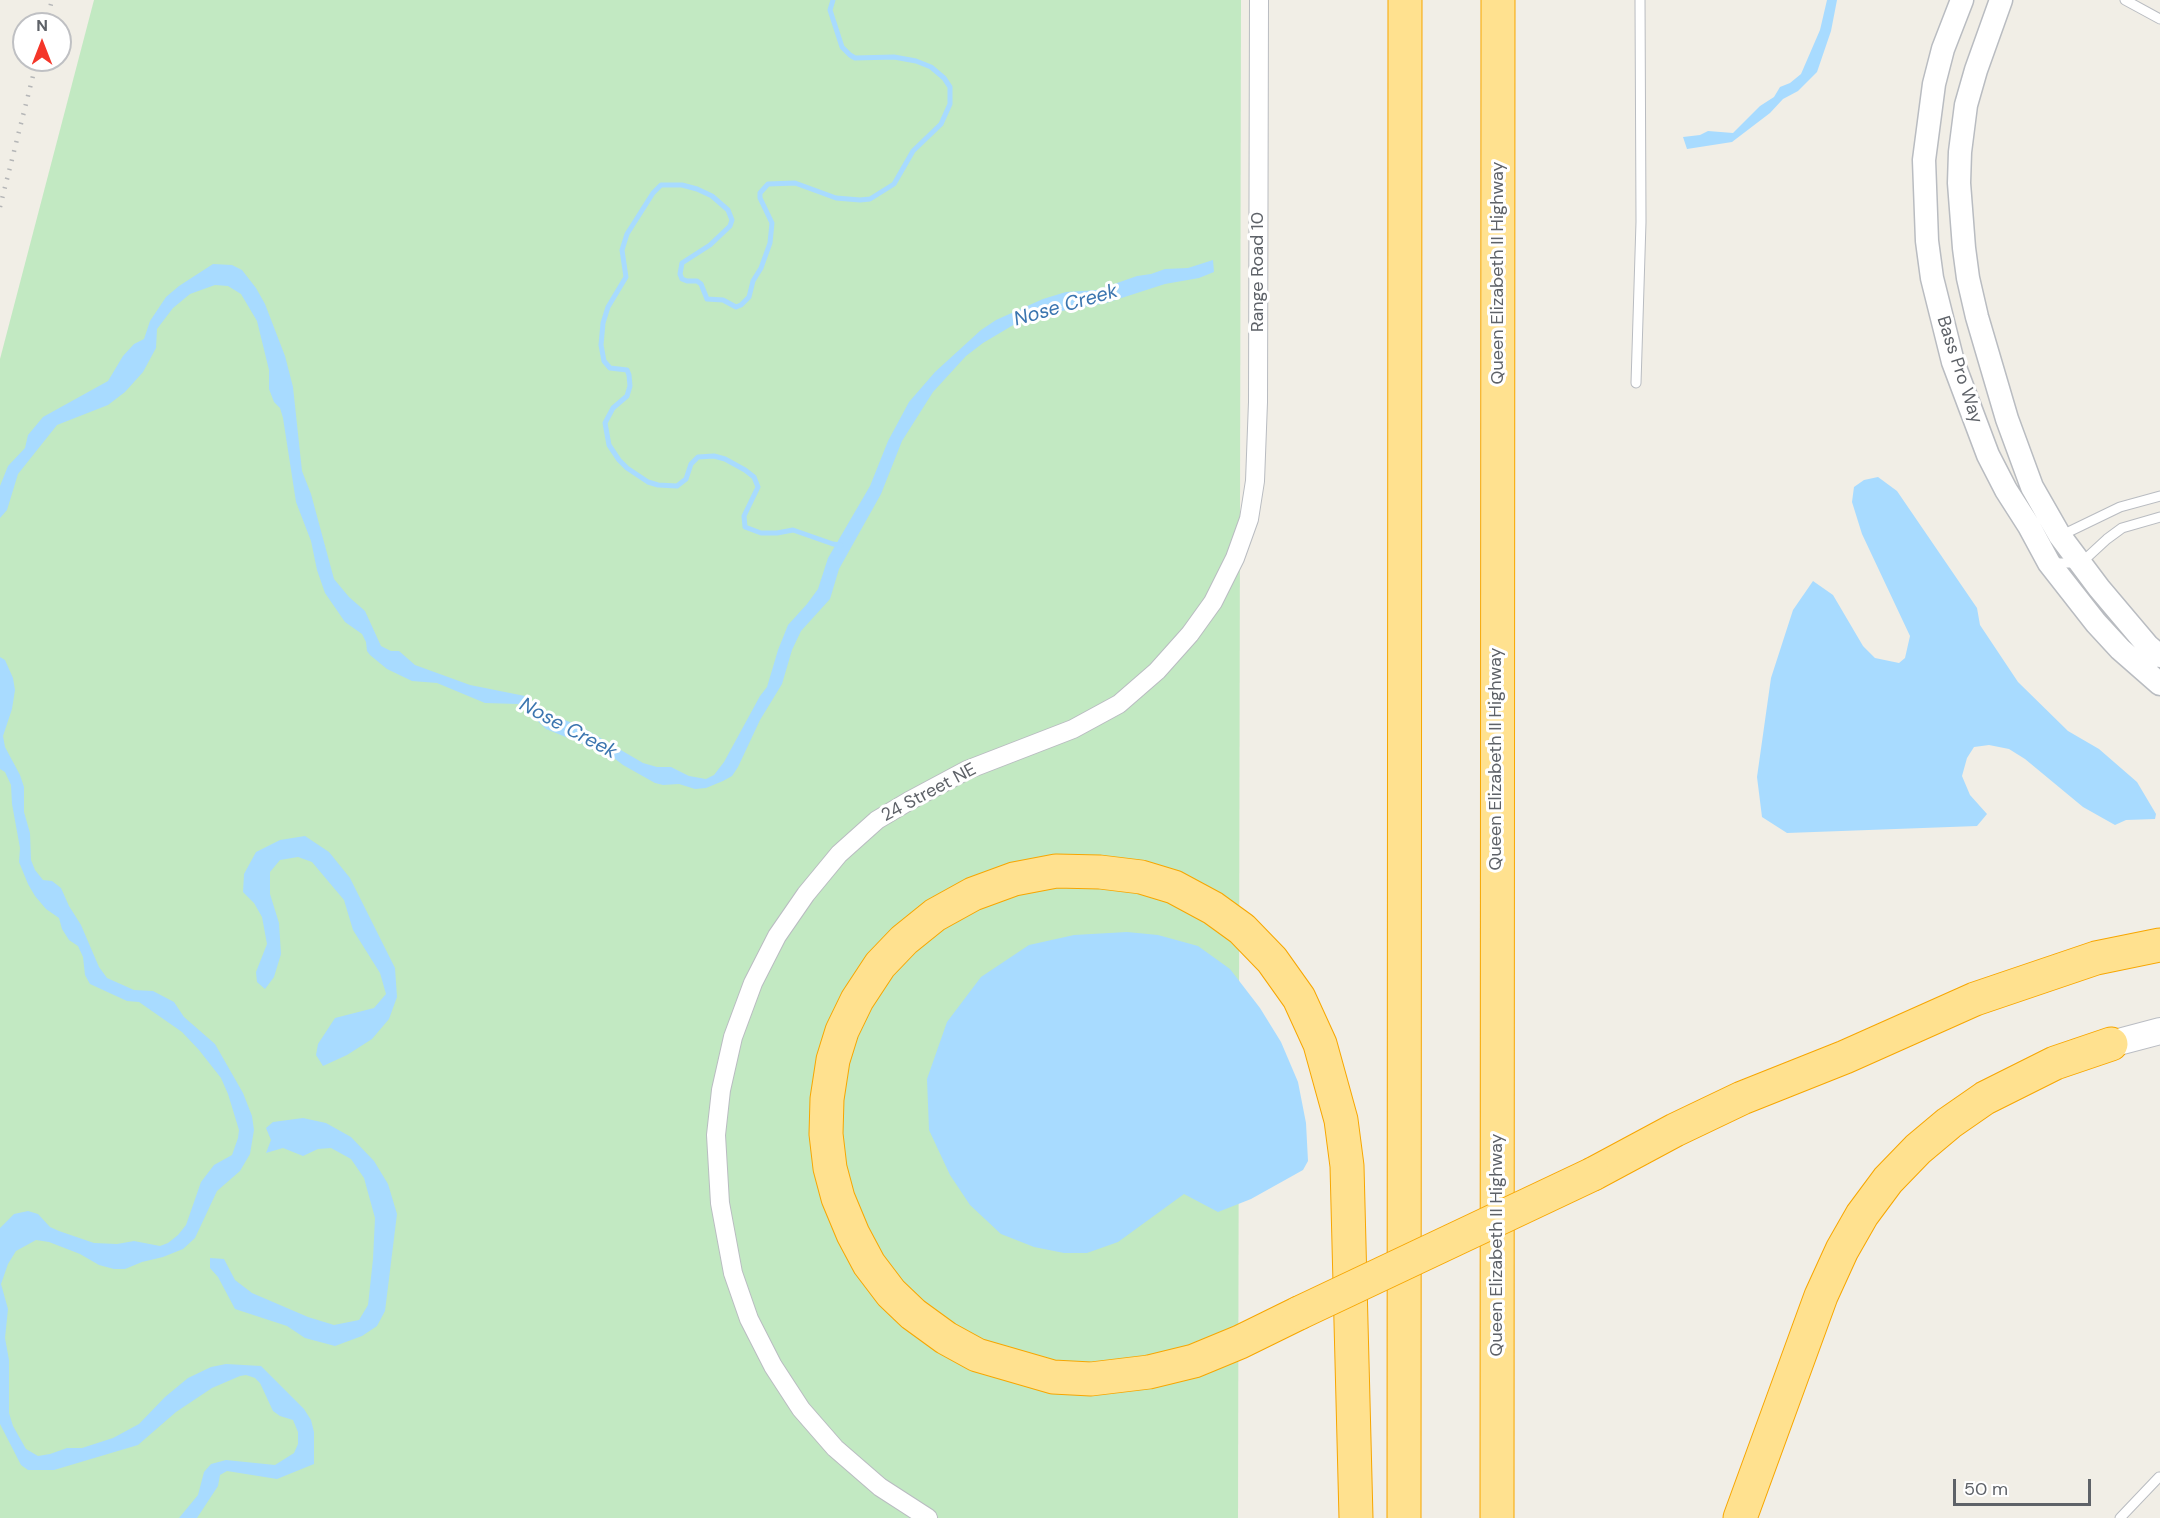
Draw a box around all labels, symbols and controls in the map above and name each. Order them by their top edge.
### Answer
north arrow [12,12,72,72]
text: N [36,15,48,36]
street label: Queen Elizabeth II Highway [1487,162,1509,384]
street label: Range Road 10 [1247,212,1269,332]
water label: Nose Creek [1011,280,1121,332]
street label: Bass Pro Way [1931,313,1987,427]
street label: Queen Elizabeth II Highway [1485,648,1507,870]
water label: Nose Creek [515,693,621,765]
street label: 24 Street NE [878,759,980,827]
street label: Queen Elizabeth II Highway [1486,1134,1508,1356]
scale bar [1956,1467,2094,1505]
text: 50 m [1964,1477,2008,1501]

